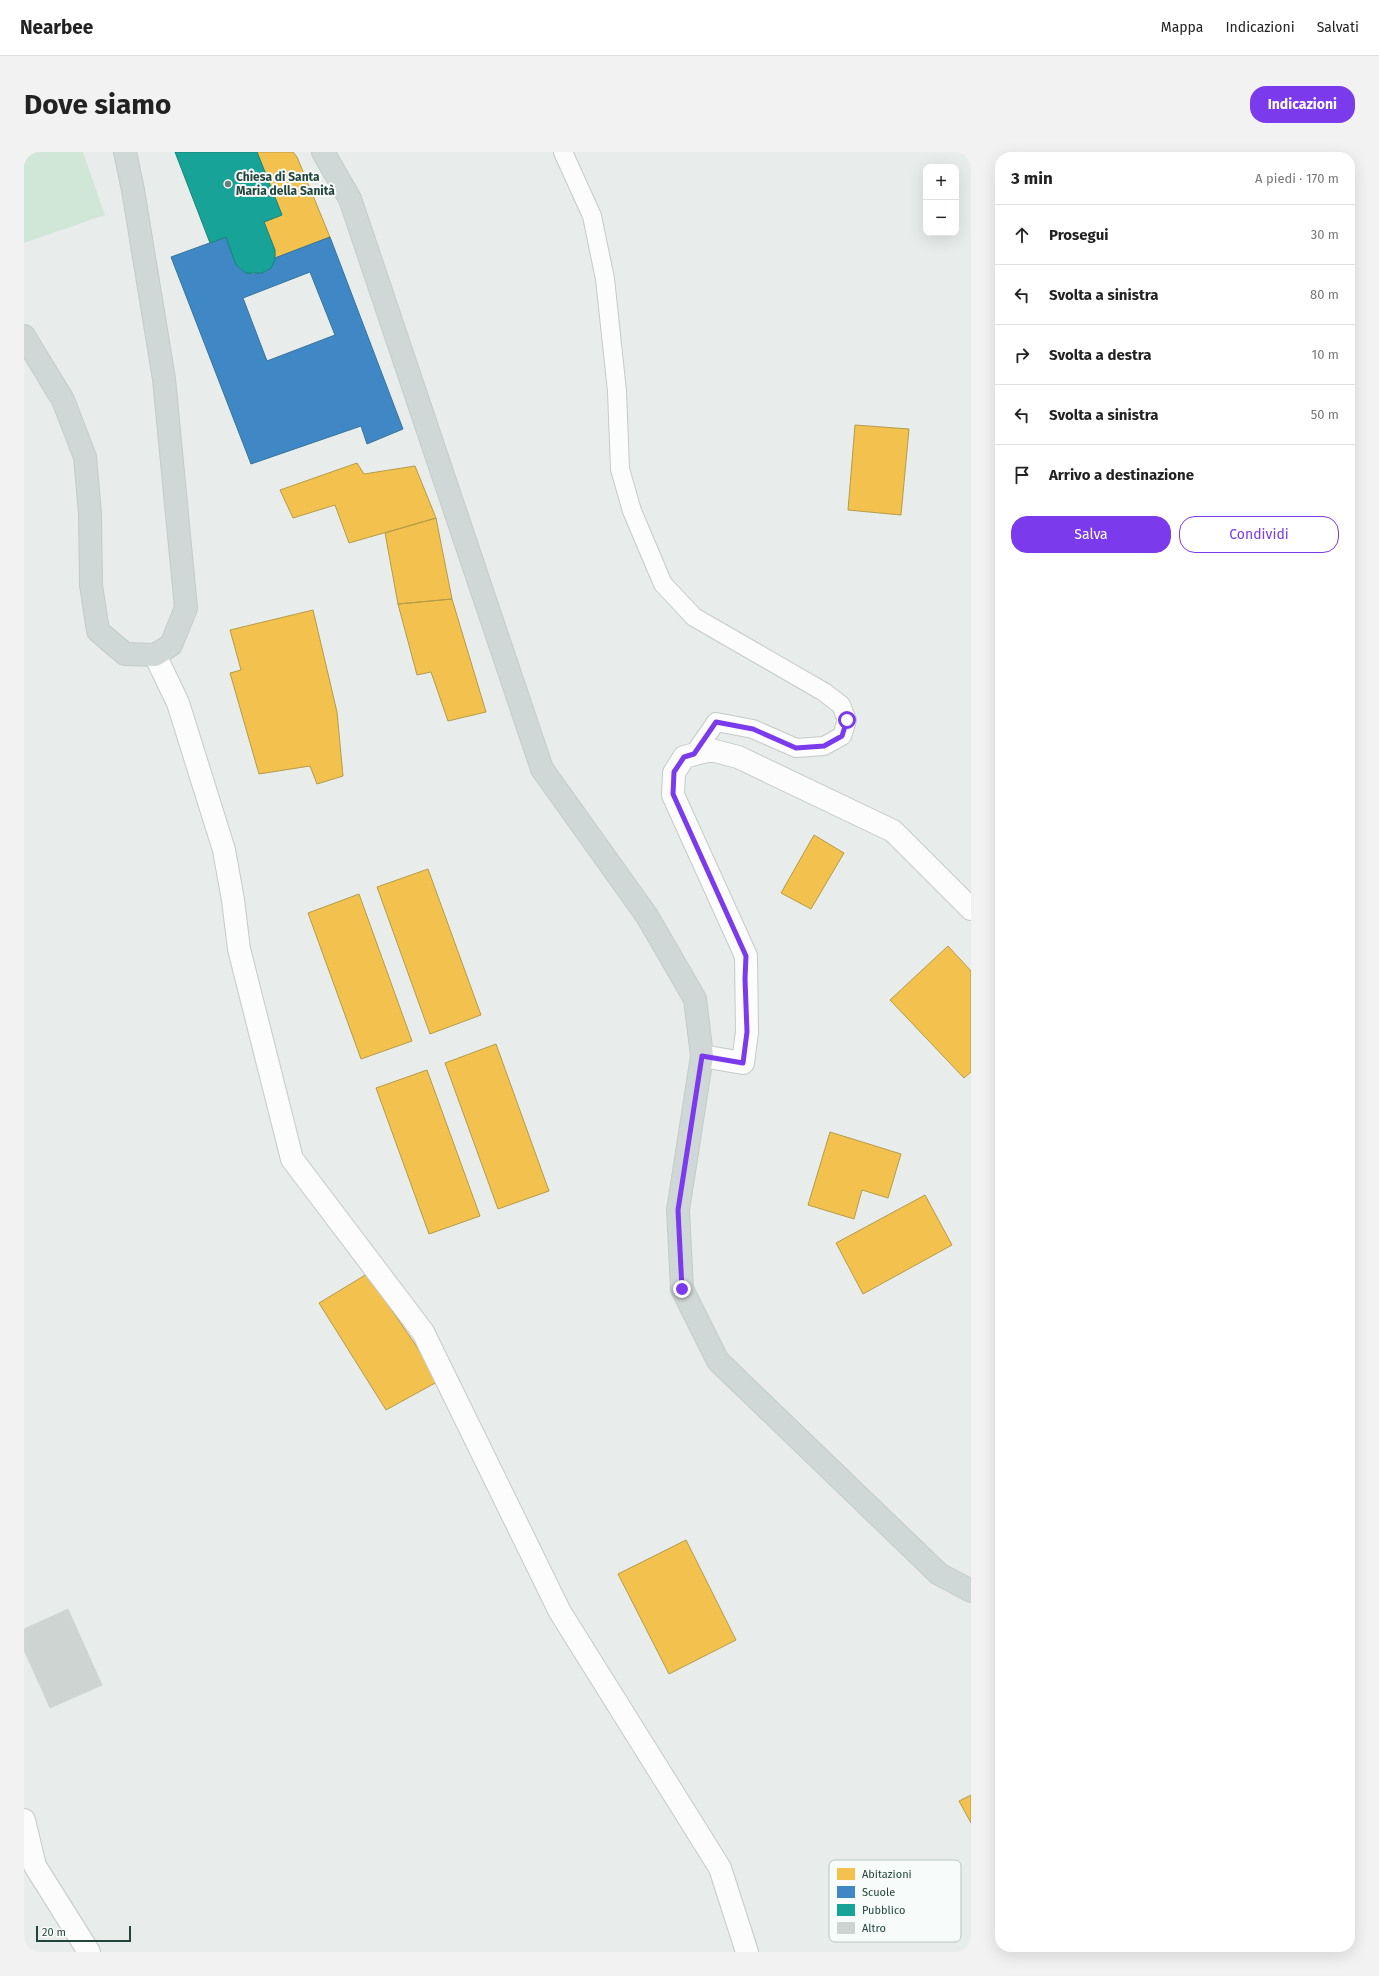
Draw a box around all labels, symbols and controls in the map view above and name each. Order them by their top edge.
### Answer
text: Nearbee [20,16,93,39]
text: Mappa [1161,19,1203,36]
text: Indicazioni [1225,19,1295,36]
text: Salvati [1317,19,1359,36]
button: Indicazioni [1250,86,1355,123]
text: Dove siamo [24,88,171,121]
map controls [923,164,959,236]
button: + [923,164,959,200]
text: 3 min [1011,168,1053,189]
place label: Chiesa di Santa Maria della Sanità [236,170,335,198]
text: A piedi · 170 m [1255,171,1339,186]
marker: Chiesa di Santa Maria della Sanità [223,179,233,189]
button: − [923,200,959,236]
icon: ahead [1011,224,1033,246]
text: Prosegui [1049,226,1108,244]
text: 30 m [1311,227,1339,242]
icon: left [1011,284,1033,306]
text: Svolta a sinistra [1049,286,1159,304]
text: 80 m [1310,287,1339,302]
icon: right [1011,344,1033,366]
text: Svolta a destra [1049,346,1151,364]
text: 10 m [1312,347,1339,362]
icon: left [1011,404,1033,426]
text: Svolta a sinistra [1049,406,1159,424]
text: 50 m [1311,407,1339,422]
icon: arrive [1011,464,1033,486]
text: Arrivo a destinazione [1049,466,1194,484]
button: Salva [1011,516,1171,553]
button: Condividi [1179,516,1339,553]
route start [838,711,856,729]
route end [673,1280,691,1298]
legend [829,1860,961,1942]
text: Abitazioni [862,1868,912,1881]
text: Scuole [862,1886,895,1899]
text: Pubblico [862,1904,905,1917]
text: Altro [862,1922,886,1935]
scale bar [36,1924,131,1943]
text: 20 m [42,1926,66,1939]

